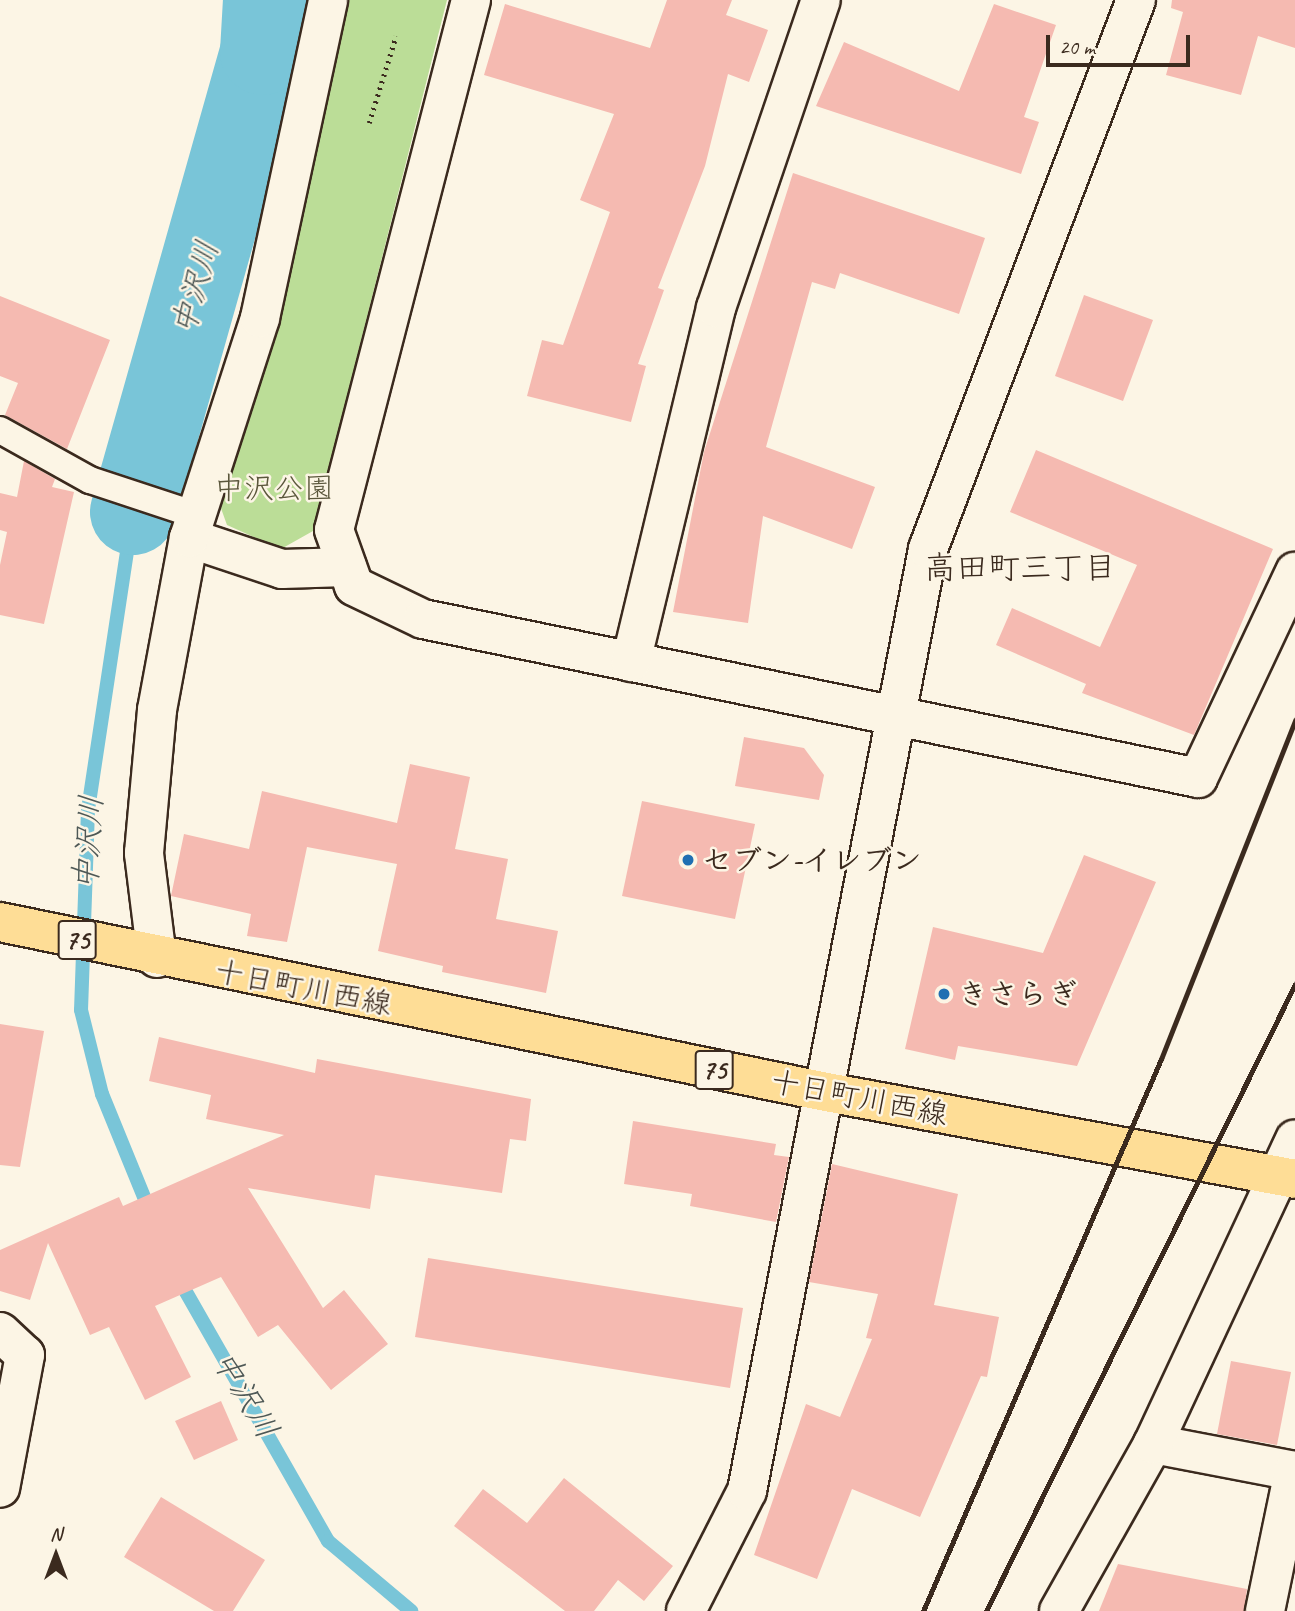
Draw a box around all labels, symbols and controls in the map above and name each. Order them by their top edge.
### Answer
scale bar [1050,21,1194,65]
text: 20 m [1059,34,1095,60]
water label: 中沢川 [164,237,228,339]
park label: 中沢公園 [214,470,334,506]
district label: 高田町三丁目 [924,549,1116,587]
water label: 中沢川 [66,794,112,892]
place label: セブン-イレブン [702,842,922,878]
marker: セブン-イレブン [680,852,696,868]
road number: 75 [56,916,98,964]
street label: 十日町川西線 [211,953,395,1023]
place label: きさらぎ [958,976,1078,1012]
marker: きさらぎ [936,986,952,1002]
road number: 75 [693,1046,735,1094]
street label: 十日町川西線 [767,1063,951,1133]
water label: 中沢川 [204,1344,286,1446]
north arrow [21,1520,91,1590]
text: N [50,1522,62,1546]

